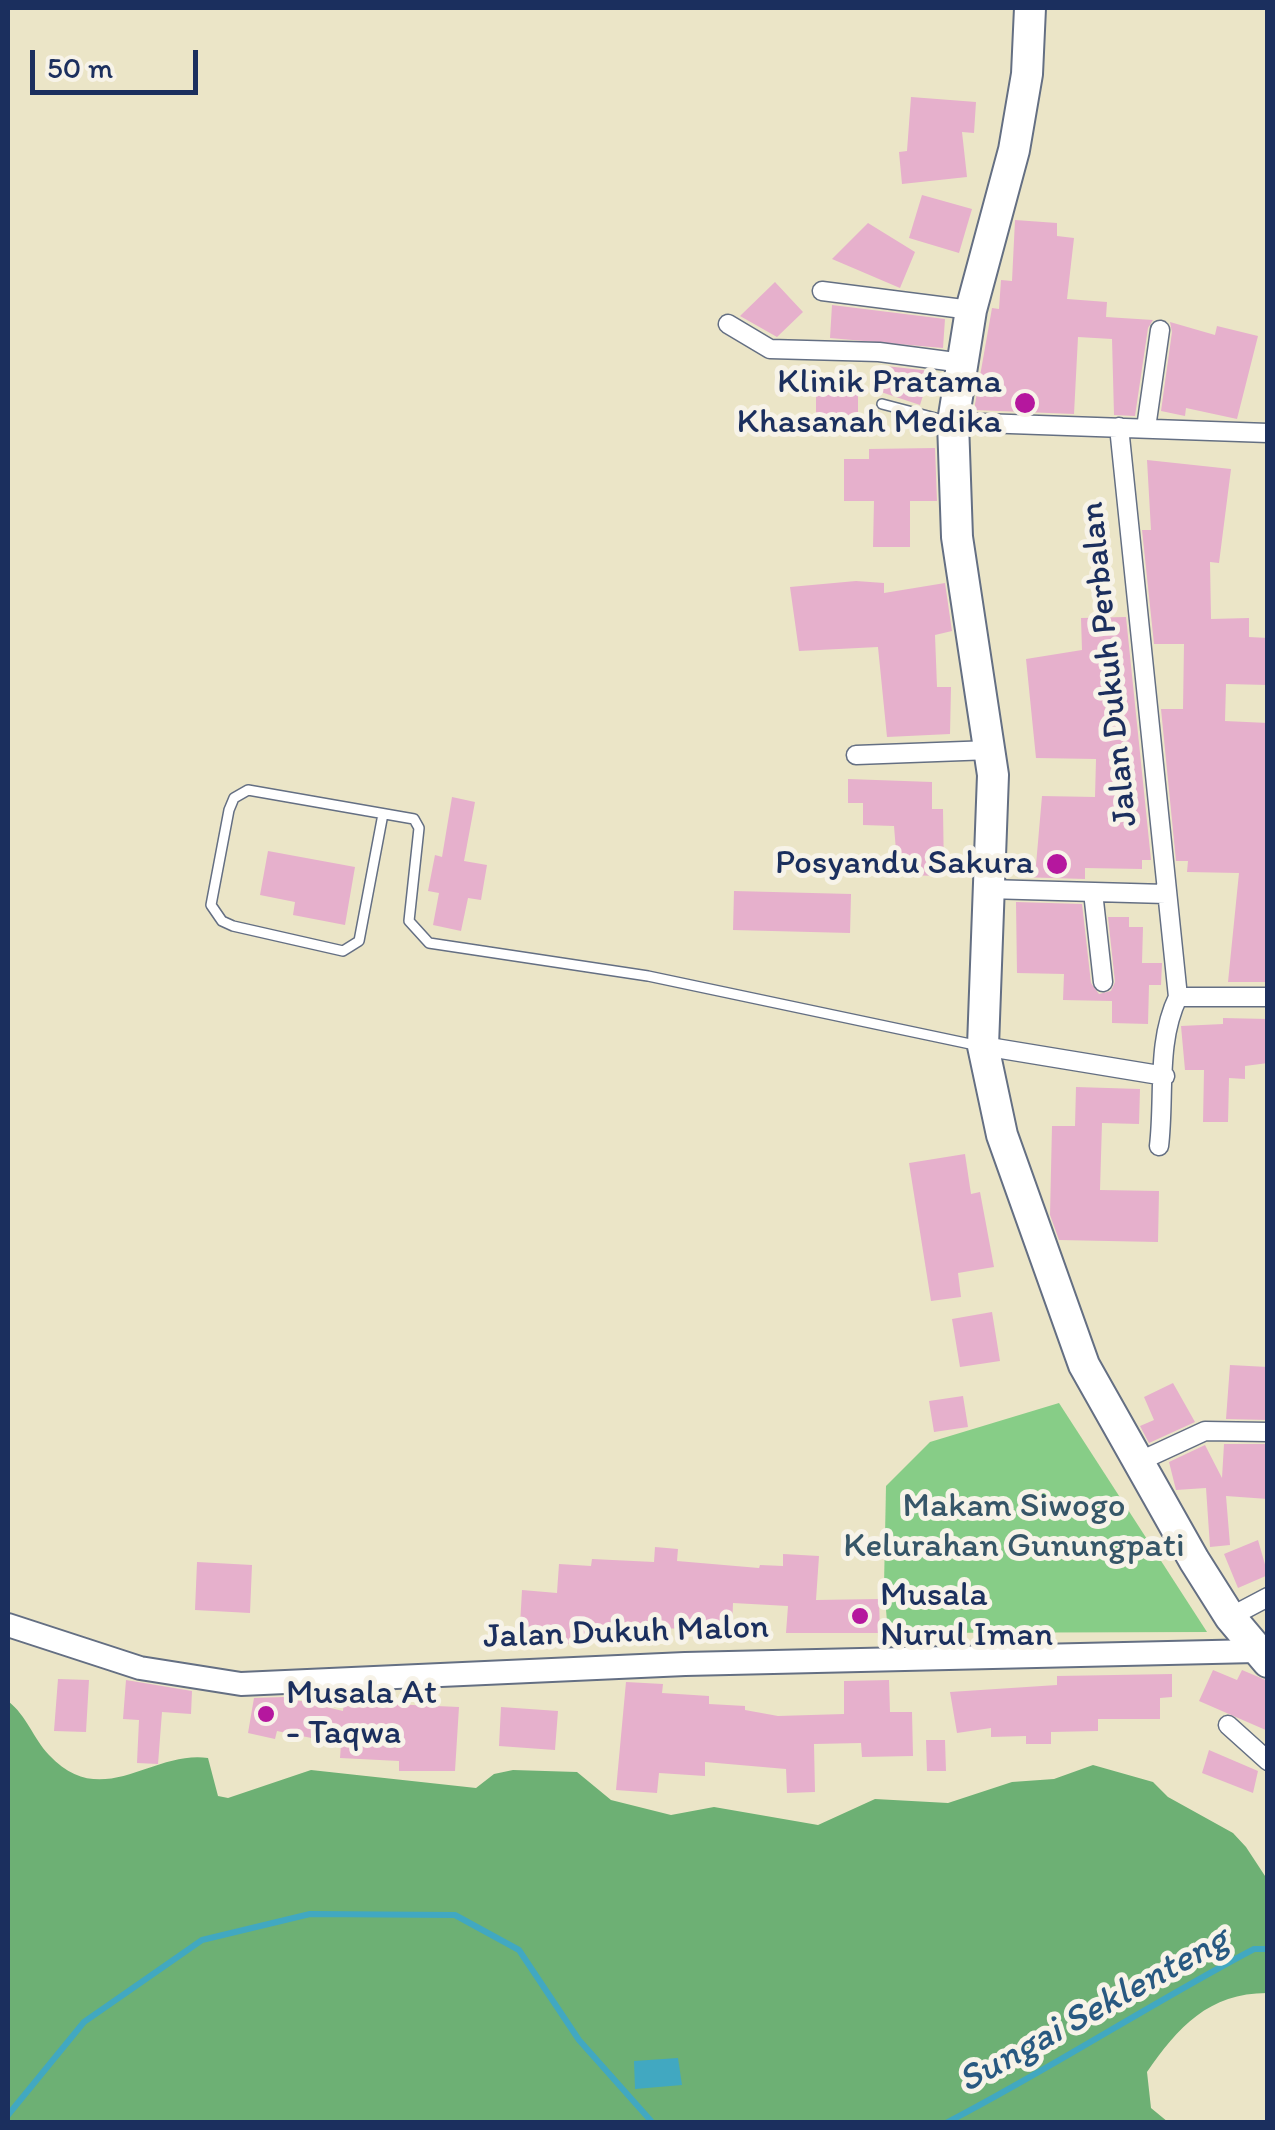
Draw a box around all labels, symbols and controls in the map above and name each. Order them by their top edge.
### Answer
scale bar [35,30,202,92]
text: 50 m [47,49,113,86]
place label: Klinik Pratama Khasanah Medika [737,362,1002,444]
marker: Klinik Pratama Khasanah Medika [1012,390,1038,416]
street label: Jalan Dukuh Perbalan [1072,499,1148,829]
place label: Posyandu Sakura [775,843,1034,885]
marker: Posyandu Sakura [1044,851,1070,877]
park label: Makam Siwogo Kelurahan Gunungpati [843,1486,1185,1568]
place label: Musala Nurul Iman [880,1575,1053,1657]
marker: Musala Nurul Iman [849,1605,871,1627]
street label: Jalan Dukuh Malon [482,1607,770,1659]
place label: Musala At - Taqwa [286,1673,437,1755]
marker: Musala At - Taqwa [255,1703,277,1725]
water label: Sungai Seklenteng [951,1918,1237,2104]

